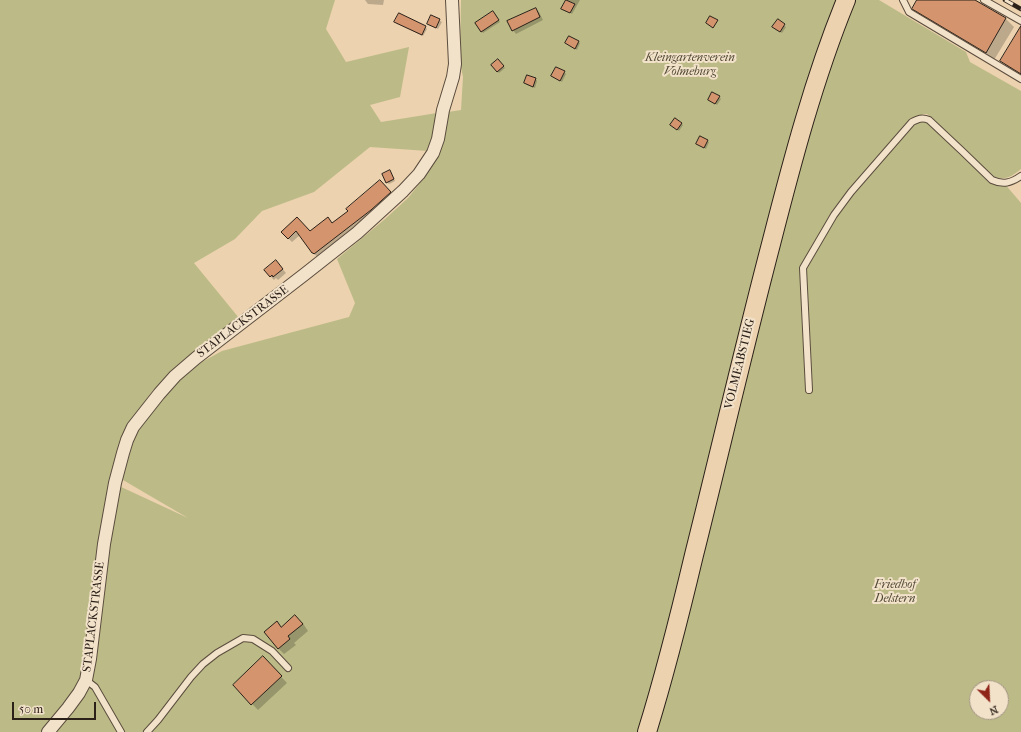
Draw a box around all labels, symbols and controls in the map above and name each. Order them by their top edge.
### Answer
park label: Kleingartenverein Volmeburg [645,51,735,79]
street label: STAPLACKSTRASSE [194,283,292,361]
street label: VOLMEABSTIEG [722,317,758,411]
street label: STAPLACKSTRASSE [80,561,108,673]
park label: Friedhof Delstern [874,578,916,606]
north arrow [969,680,1009,720]
scale bar [14,694,98,720]
text: 50 m [19,702,43,716]
text: N [987,703,1000,718]

